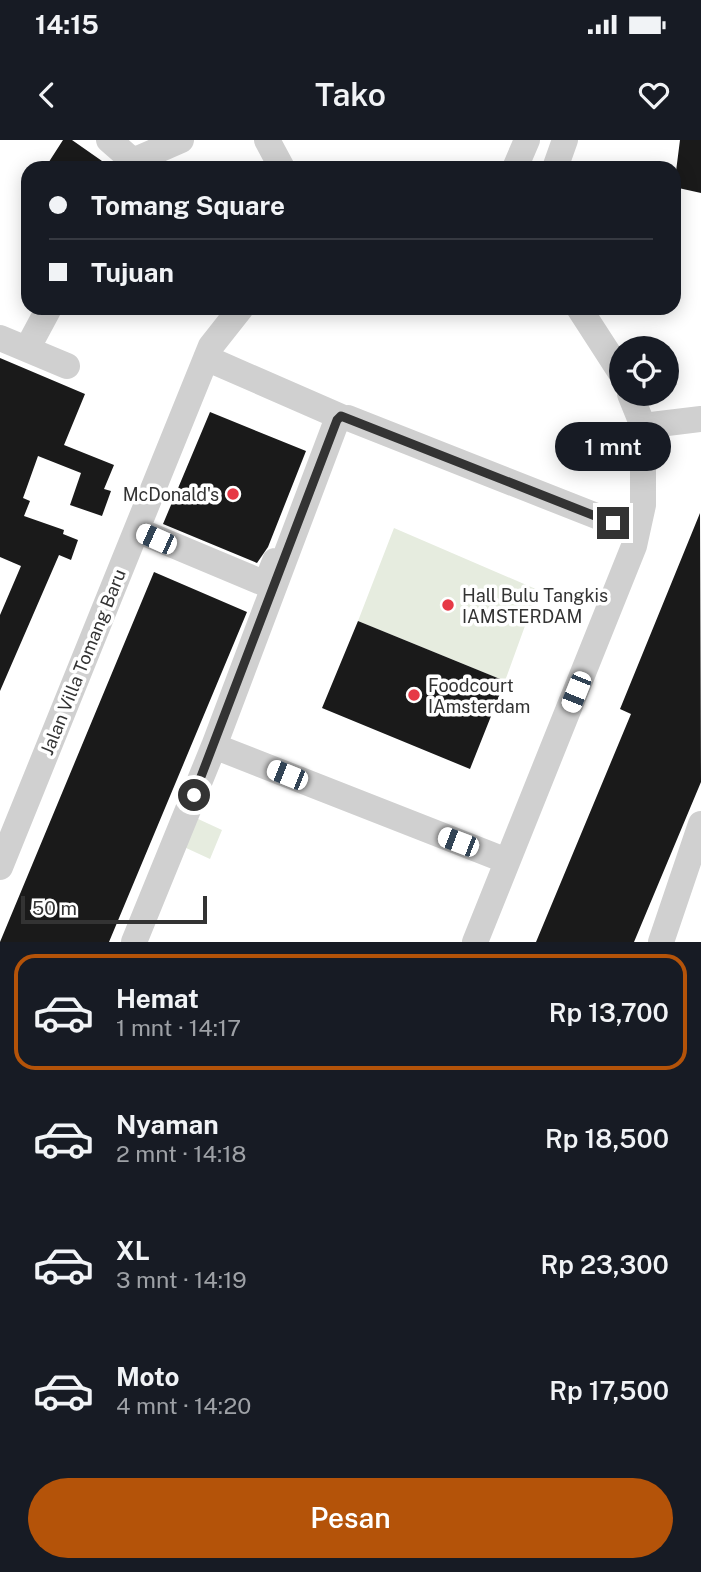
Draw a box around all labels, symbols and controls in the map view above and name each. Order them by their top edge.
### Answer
text: 14:15 [35,9,99,40]
icon: back [28,76,66,114]
text: Tako [315,76,386,113]
icon: heart [635,76,673,114]
text: Tomang Square [91,190,285,221]
text: Tujuan [91,257,174,288]
map controls [609,336,679,406]
button: locate [609,336,679,406]
callout: 1 mnt [555,422,671,470]
text: 1 mnt [584,433,642,460]
place label: McDonald's [123,484,219,505]
marker: McDonald's [225,486,241,502]
route end [597,507,629,539]
car [133,521,180,557]
street label: Jalan Villa Tomang Baru [36,566,130,758]
place label: Hall Bulu Tangkis IAMSTERDAM [462,585,608,627]
marker: Hall Bulu Tangkis IAMSTERDAM [440,597,456,613]
car [559,669,594,715]
place label: Foodcourt IAmsterdam [428,675,530,717]
marker: Foodcourt IAmsterdam [406,687,422,703]
car [264,757,311,793]
route start [178,779,210,811]
car [435,825,482,859]
scale bar [21,893,206,925]
text: 50 m [32,897,77,919]
icon: car [32,981,95,1044]
text: Hemat [116,983,199,1014]
text: Rp 13,700 [549,997,669,1028]
text: 1 mnt · 14:17 [116,1014,241,1041]
icon: car [32,1107,95,1170]
text: Nyaman [116,1109,219,1140]
text: Rp 18,500 [545,1123,669,1154]
text: 2 mnt · 14:18 [116,1140,246,1167]
icon: car [32,1233,95,1296]
text: XL [116,1235,150,1266]
text: Rp 23,300 [541,1249,669,1280]
text: 3 mnt · 14:19 [116,1266,247,1293]
icon: car [32,1359,95,1422]
text: Moto [116,1361,179,1392]
text: Rp 17,500 [549,1375,669,1406]
text: 4 mnt · 14:20 [116,1392,251,1419]
button: Pesan [28,1478,673,1558]

